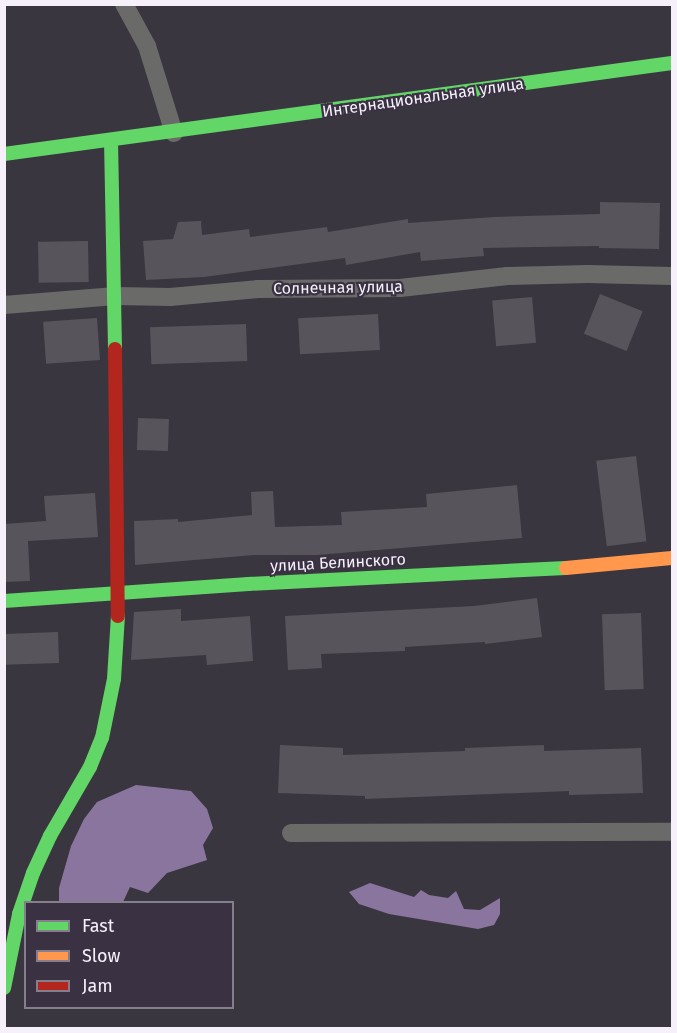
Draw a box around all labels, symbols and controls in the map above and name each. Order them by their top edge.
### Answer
street label: Интернациональная улица [321,74,525,122]
street label: Солнечная улица [273,277,403,299]
street label: улица Белинского [270,550,406,576]
legend [24,901,234,1009]
text: Fast [82,915,114,937]
text: Slow [82,945,120,967]
text: Jam [82,975,113,997]

